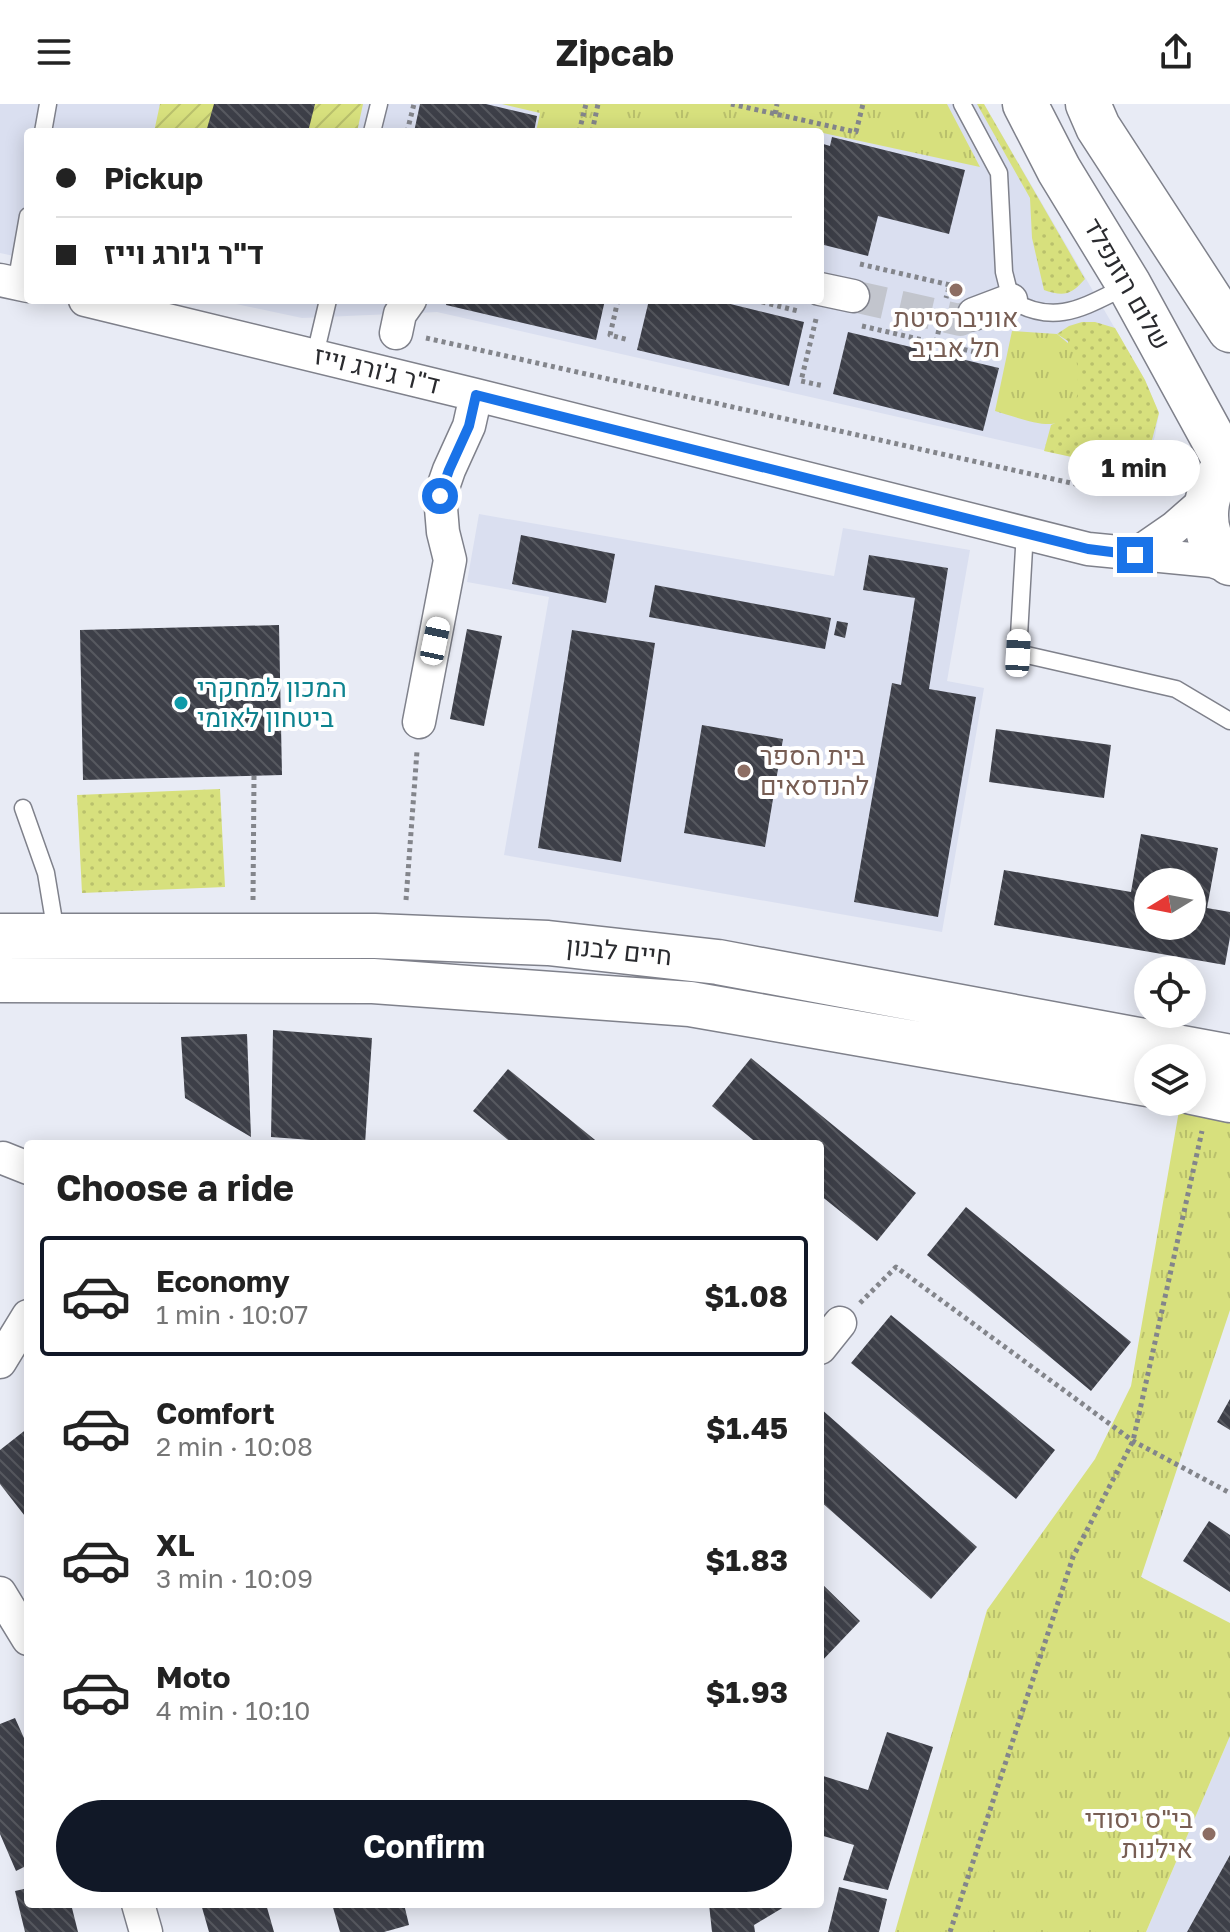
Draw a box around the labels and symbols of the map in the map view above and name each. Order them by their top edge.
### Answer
street label: שלום רוזנפלד [1077,212,1178,355]
marker: אוניברסיטת תל אביב [947,281,965,299]
place label: אוניברסיטת תל אביב [894,302,1018,363]
street label: ד"ר ג'ורג וייז [311,339,443,400]
callout: 1 min [1069,439,1201,495]
route start [422,478,458,514]
route end [1117,537,1153,573]
car [418,615,452,667]
car [1005,628,1031,678]
place label: המכון למחקרי ביטחון לאומי [197,672,347,733]
marker: המכון למחקרי ביטחון לאומי [172,694,190,712]
place label: בית הספר להנדסאים [760,740,869,801]
marker: בית הספר להנדסאים [735,762,753,780]
north arrow [1134,868,1206,940]
street label: חיים לבנון [565,930,673,971]
place label: בי"ס יסודי אילנות [1085,1803,1193,1864]
marker: בי"ס יסודי אילנות [1200,1825,1218,1843]

